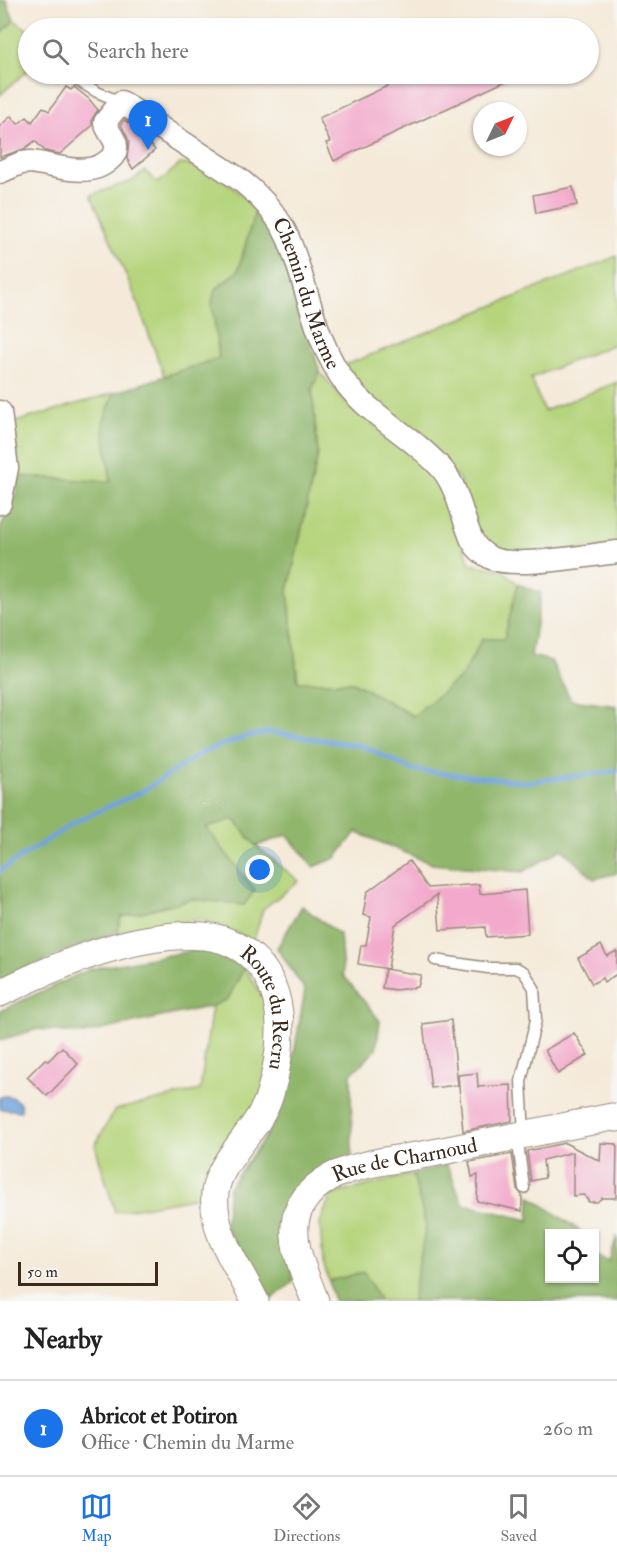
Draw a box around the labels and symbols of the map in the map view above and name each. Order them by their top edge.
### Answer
pin: 1 [128,100,168,150]
north arrow [473,102,527,156]
street label: Chemin du Marme [266,212,347,374]
your location [245,855,274,884]
street label: Route du Recru [234,939,293,1072]
street label: Rue de Charnoud [328,1132,480,1189]
scale bar [18,1259,158,1286]

